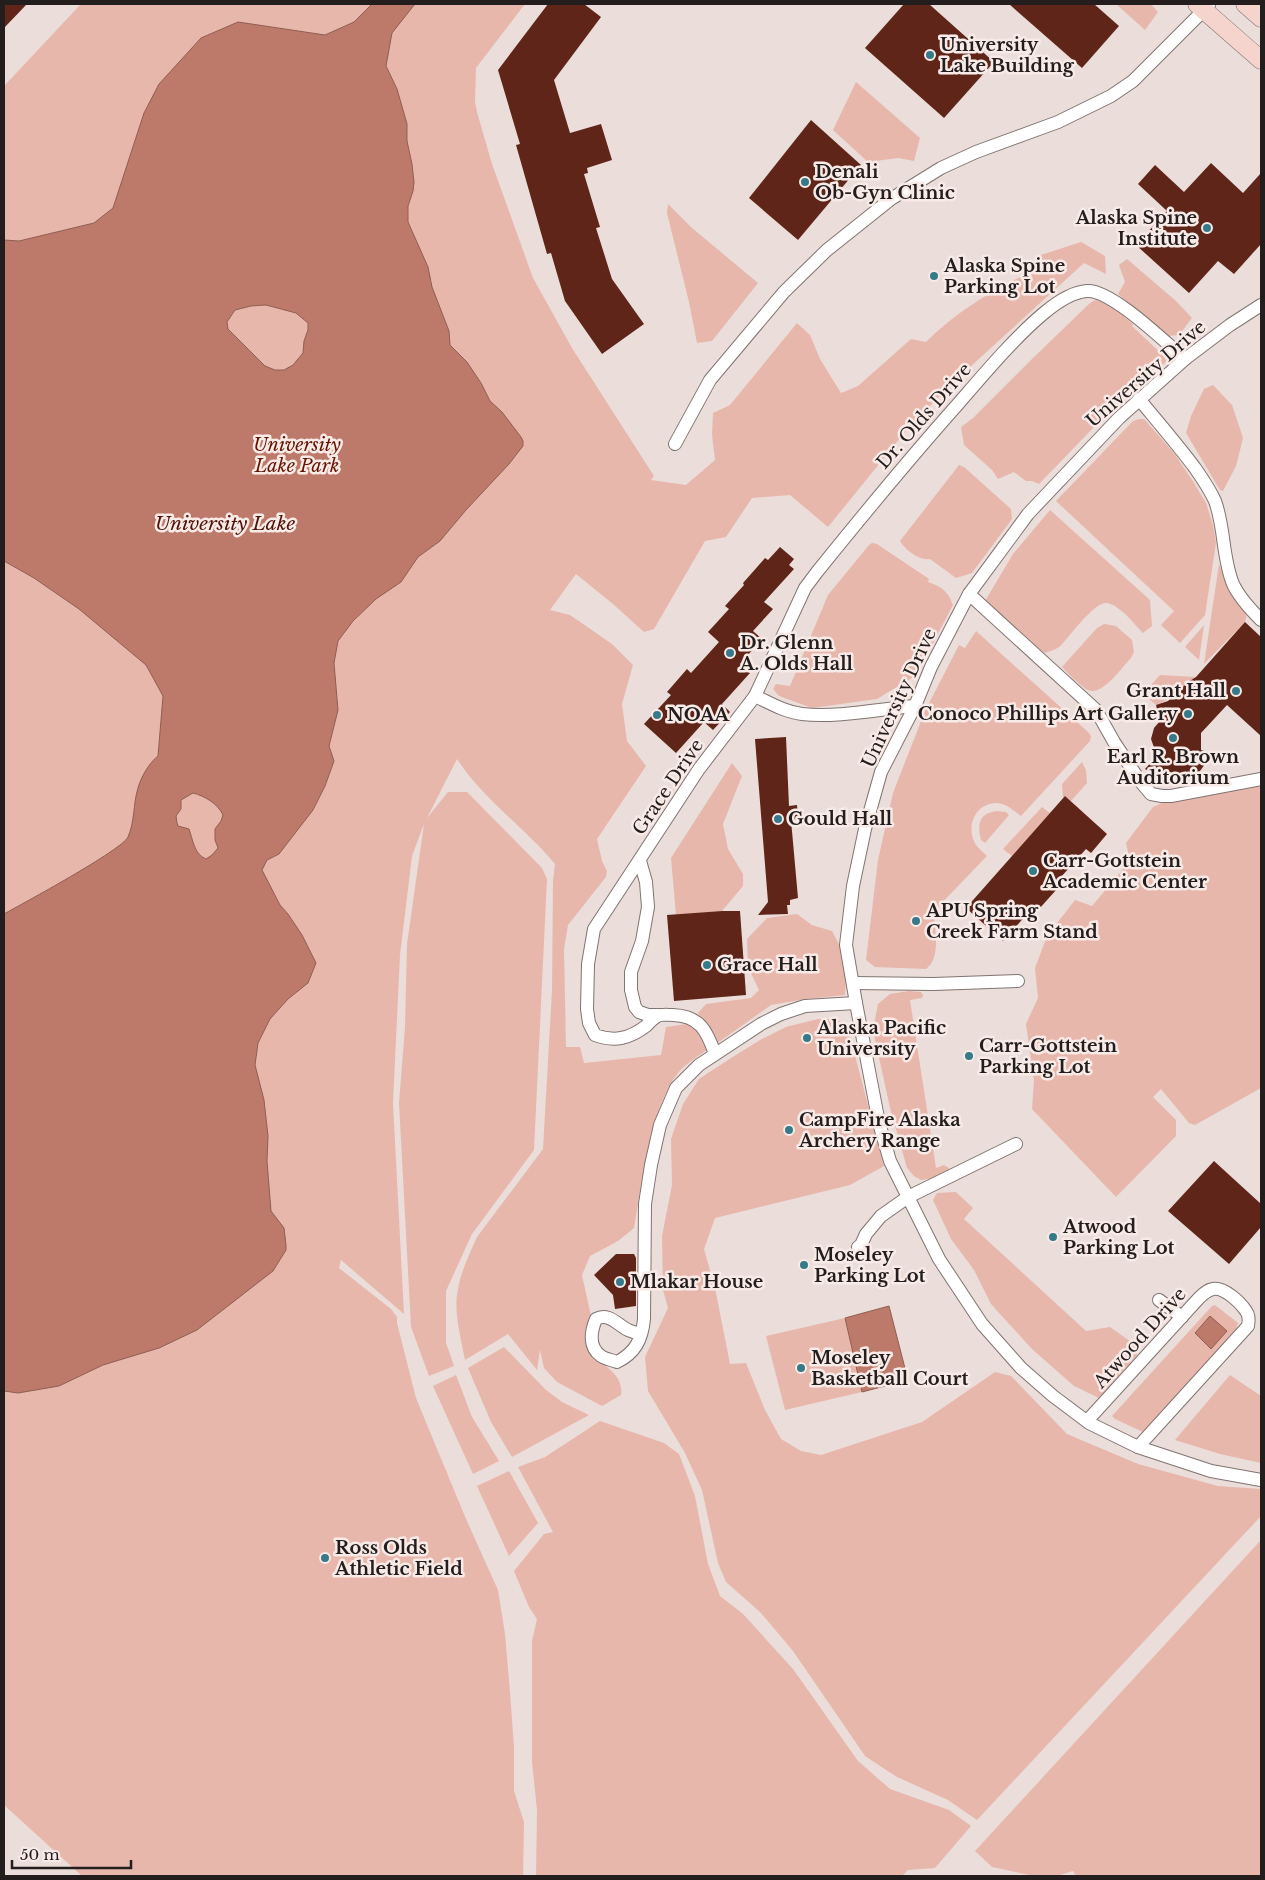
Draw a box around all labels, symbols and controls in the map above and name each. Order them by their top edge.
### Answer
place label: University Lake Building [940,34,1075,77]
marker: University Lake Building [924,49,936,61]
place label: Denali Ob-Gyn Clinic [815,161,955,204]
marker: Denali Ob-Gyn Clinic [799,176,811,188]
place label: Alaska Spine Institute [1075,207,1197,250]
marker: Alaska Spine Institute [1201,222,1213,234]
place label: Alaska Spine Parking Lot [943,255,1065,298]
marker: Alaska Spine Parking Lot [928,270,940,282]
street label: University Drive [1082,316,1210,432]
street label: Dr. Olds Drive [872,358,976,474]
park label: University Lake Park [253,434,341,477]
water label: University Lake [155,512,295,535]
street label: University Drive [857,625,941,771]
place label: Dr. Glenn A. Olds Hall [739,632,854,675]
marker: Dr. Glenn A. Olds Hall [724,647,736,659]
place label: Grant Hall [1126,680,1227,702]
marker: Grant Hall [1230,685,1242,697]
place label: Conoco Phillips Art Gallery [918,703,1178,725]
place label: NOAA [667,704,731,726]
marker: Conoco Phillips Art Gallery [1182,708,1194,720]
marker: NOAA [651,709,663,721]
marker: Earl R. Brown Auditorium [1167,732,1179,744]
street label: Grace Drive [628,735,708,839]
place label: Earl R. Brown Auditorium [1107,746,1239,789]
place label: Gould Hall [788,808,893,830]
marker: Gould Hall [772,813,784,825]
place label: Carr-Gottstein Academic Center [1042,850,1207,893]
marker: Carr-Gottstein Academic Center [1027,865,1039,877]
place label: APU Spring Creek Farm Stand [925,900,1098,943]
marker: APU Spring Creek Farm Stand [910,915,922,927]
place label: Grace Hall [717,954,818,976]
marker: Grace Hall [701,959,713,971]
place label: Alaska Pacific University [816,1017,946,1060]
marker: Alaska Pacific University [801,1032,813,1044]
place label: Carr-Gottstein Parking Lot [979,1035,1117,1078]
marker: Carr-Gottstein Parking Lot [963,1050,975,1062]
place label: CampFire Alaska Archery Range [798,1109,961,1152]
marker: CampFire Alaska Archery Range [783,1124,795,1136]
place label: Atwood Parking Lot [1062,1216,1175,1259]
marker: Atwood Parking Lot [1047,1231,1059,1243]
place label: Moseley Parking Lot [814,1244,926,1287]
marker: Moseley Parking Lot [798,1259,810,1271]
place label: Mlakar House [630,1271,763,1293]
marker: Mlakar House [614,1276,626,1288]
street label: Atwood Drive [1088,1283,1191,1394]
place label: Moseley Basketball Court [811,1347,968,1390]
marker: Moseley Basketball Court [795,1362,807,1374]
place label: Ross Olds Athletic Field [334,1537,463,1580]
marker: Ross Olds Athletic Field [319,1552,331,1564]
scale bar [12,1838,131,1870]
text: 50 m [20,1845,60,1864]

